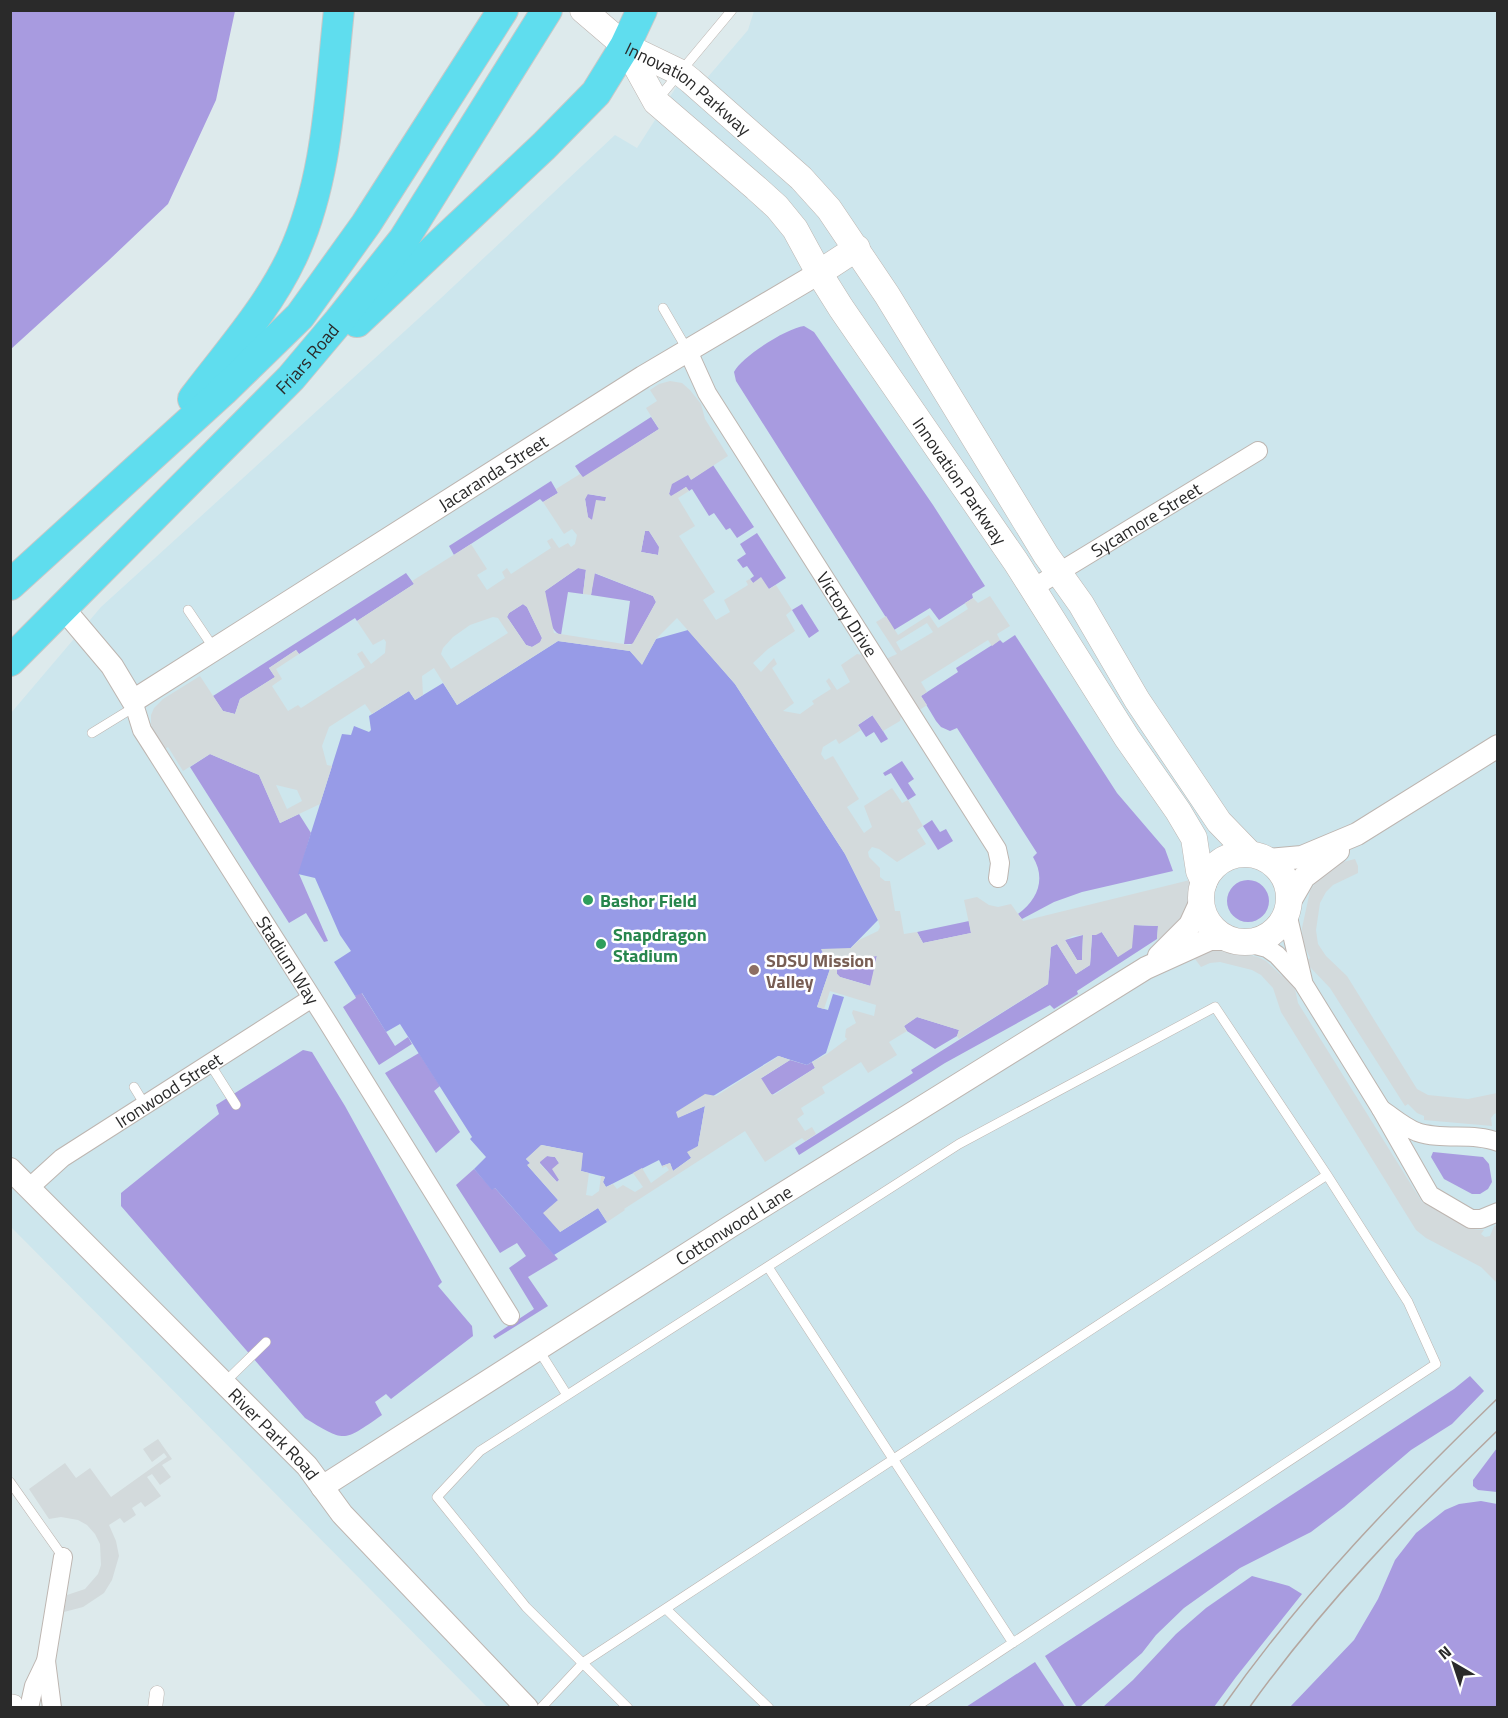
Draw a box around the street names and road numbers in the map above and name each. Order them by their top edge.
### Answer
street label: Innovation Parkway [621,35,758,142]
street label: Friars Road [269,317,345,400]
street label: Innovation Parkway [906,411,1014,550]
street label: Jacaranda Street [433,427,553,517]
street label: Sycamore Street [1085,475,1207,563]
street label: Victory Drive [810,566,885,662]
street label: Stadium Way [250,910,327,1010]
street label: Ironwood Street [110,1045,228,1134]
street label: Cottonwood Lane [670,1178,797,1272]
street label: River Park Road [222,1381,326,1485]

